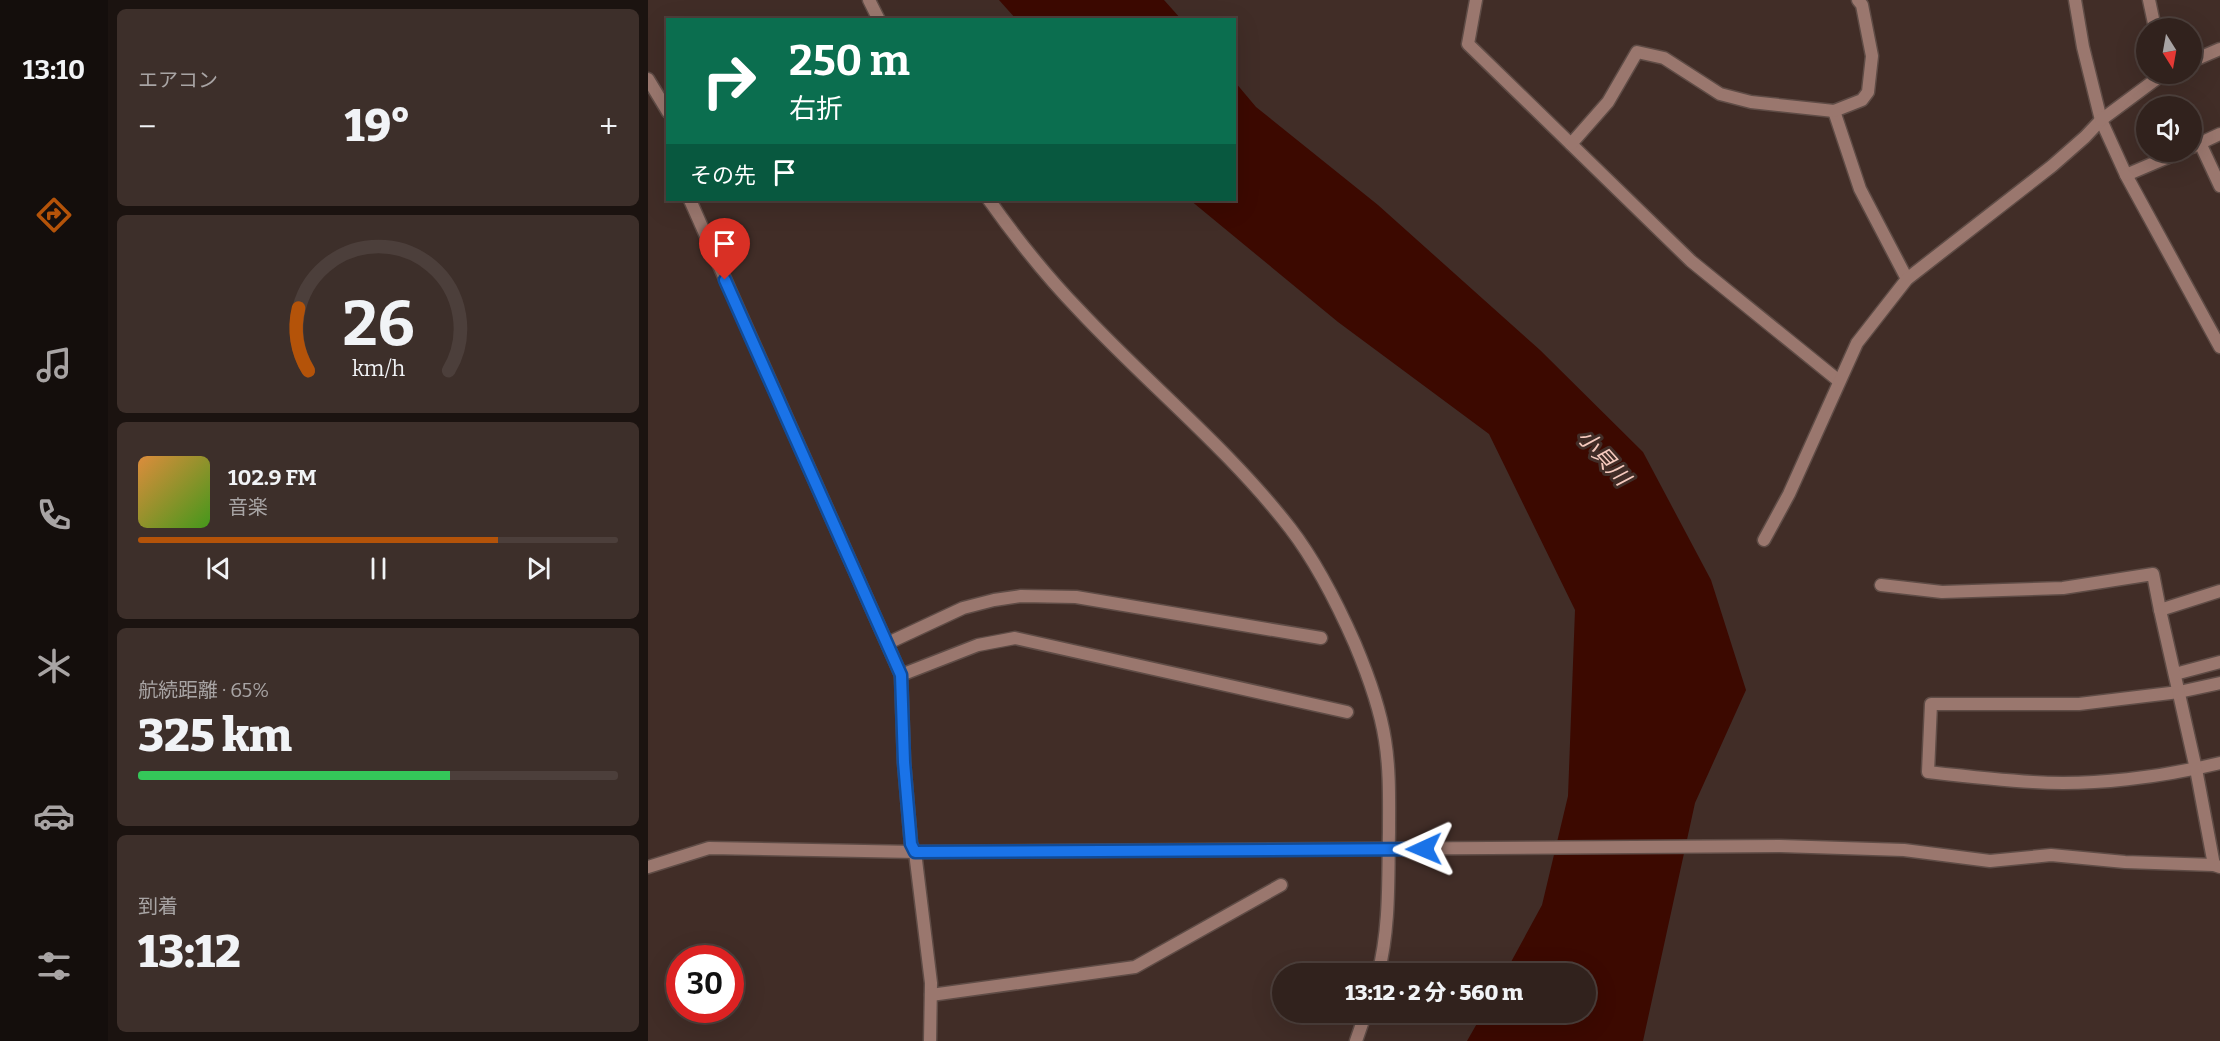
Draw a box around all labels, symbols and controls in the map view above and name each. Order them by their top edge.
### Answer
north arrow [2136,18,2202,84]
map controls [2136,18,2202,162]
text: 250 m [789,36,910,86]
icon: right [690,42,768,120]
text: 13:10 [23,54,85,86]
text: エアコン [138,68,218,92]
text: 右折 [789,93,843,125]
button: sound [2136,96,2202,162]
text: 19° [345,99,411,153]
text: − [138,107,156,147]
text: + [599,107,618,147]
icon: arrive [768,156,801,189]
text: その先 [690,162,756,189]
icon: directions [33,194,75,236]
pin [699,218,750,280]
icon: arrive [708,227,741,260]
text: 26 [342,287,414,362]
icon: music [33,344,75,386]
text: km/h [351,357,405,383]
water label: 小貝川 [1572,424,1637,492]
text: 102.9 FM [228,464,317,491]
icon: phone [33,494,75,536]
text: 音楽 [228,495,268,519]
icon: previous [202,552,235,585]
icon: pause [362,552,395,585]
icon: next [522,552,555,585]
icon: climate [33,645,75,687]
text: 航続距離 · 65% [138,678,269,702]
text: 325 km [138,709,292,763]
icon: car [33,795,75,837]
position arrow [1392,817,1456,881]
text: 到着 [138,894,178,918]
text: 13:12 [138,925,241,979]
icon: filters [33,945,75,987]
speed limit sign: 30 [666,945,744,1023]
text: 13:12 · 2 分 · 560 m [1345,979,1523,1006]

